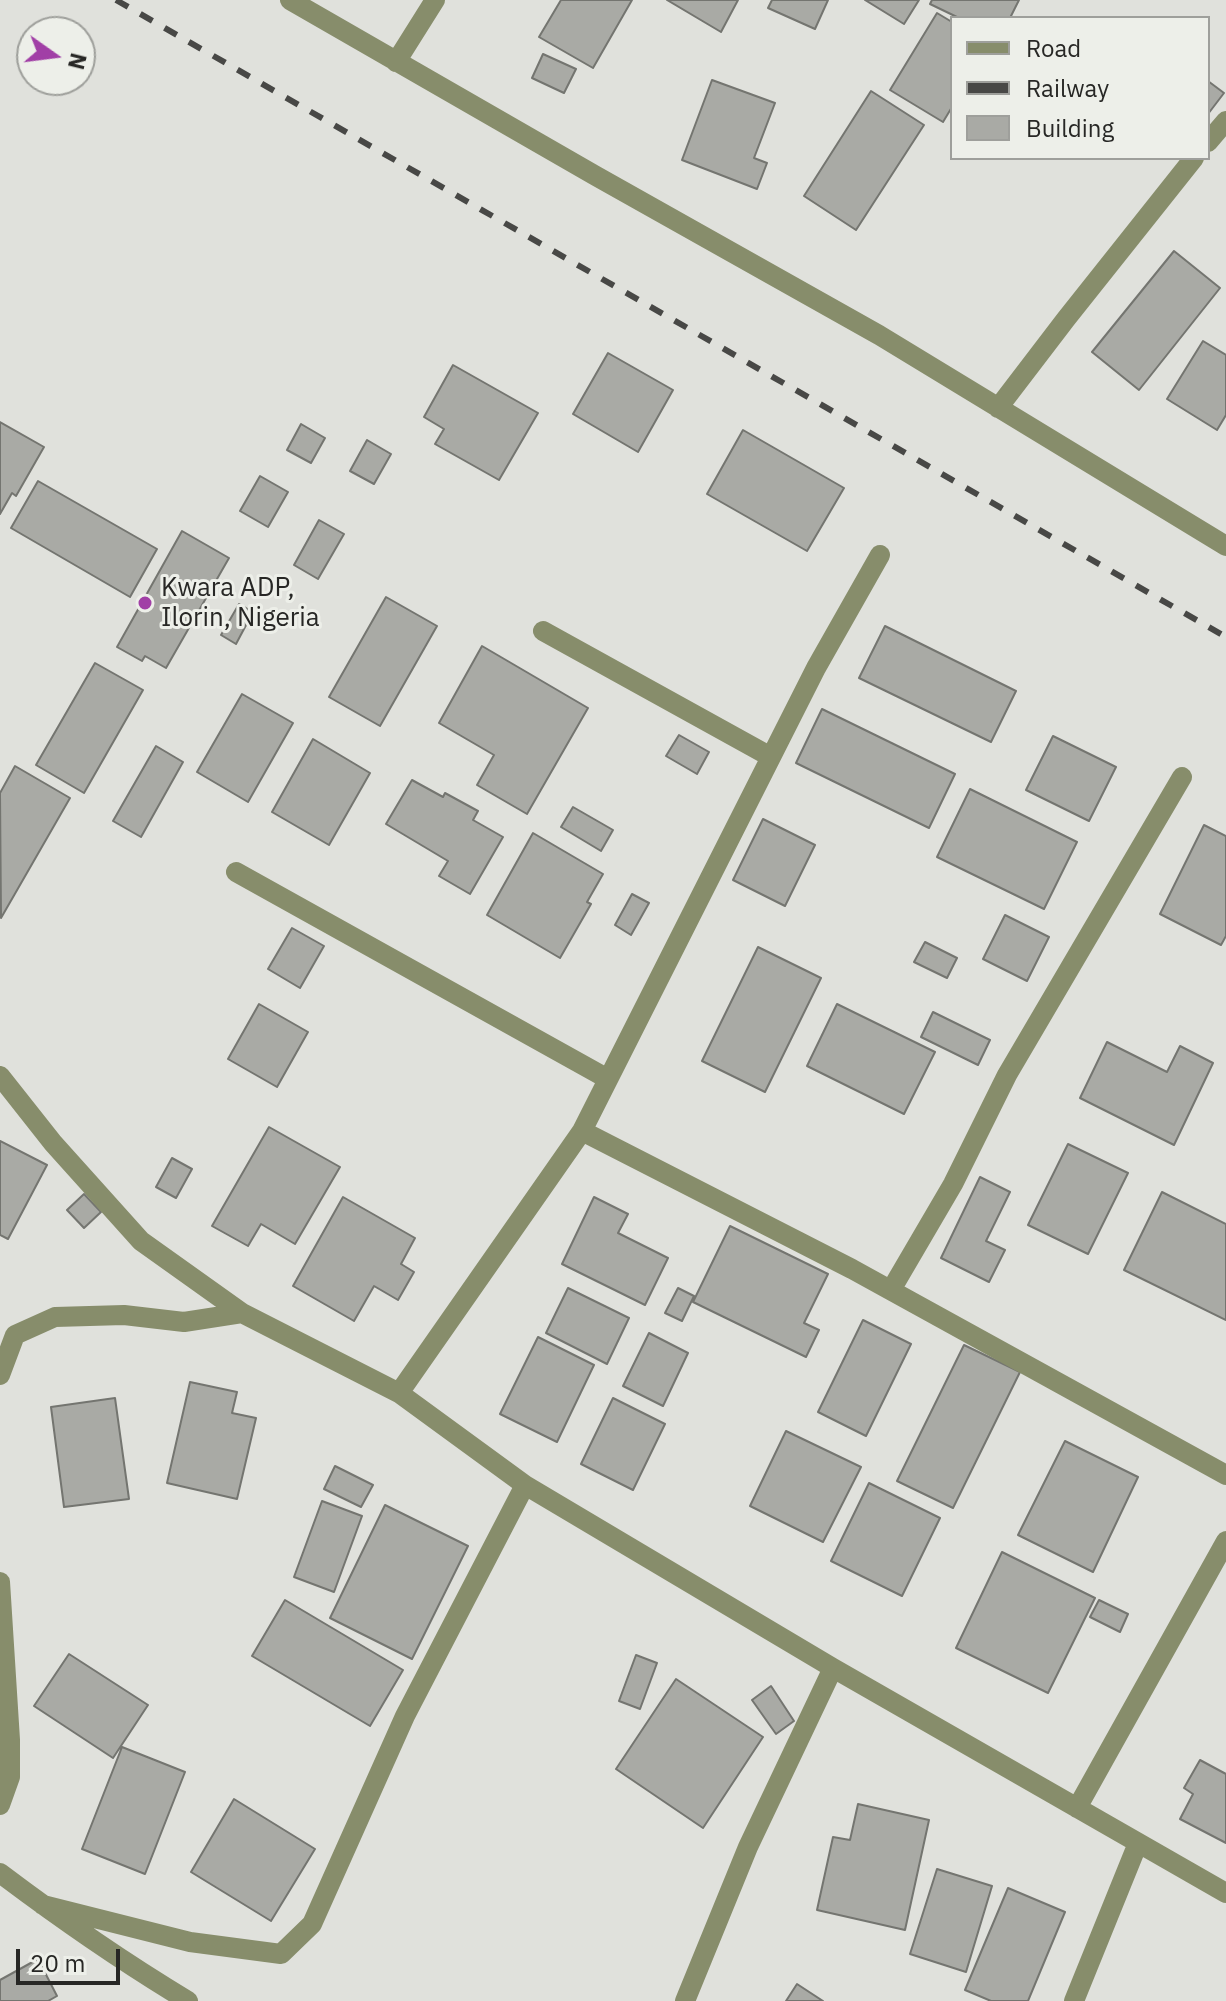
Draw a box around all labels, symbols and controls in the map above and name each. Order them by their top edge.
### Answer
north arrow [16,16,96,96]
legend [950,16,1210,160]
text: Road [1026,32,1081,64]
text: N [62,50,94,73]
text: Railway [1026,72,1109,104]
text: Building [1026,112,1114,144]
place label: Kwara ADP, Ilorin, Nigeria [161,572,320,634]
marker: Kwara ADP, Ilorin, Nigeria [136,594,154,612]
scale bar [20,1933,124,1983]
text: 20 m [30,1947,85,1979]

